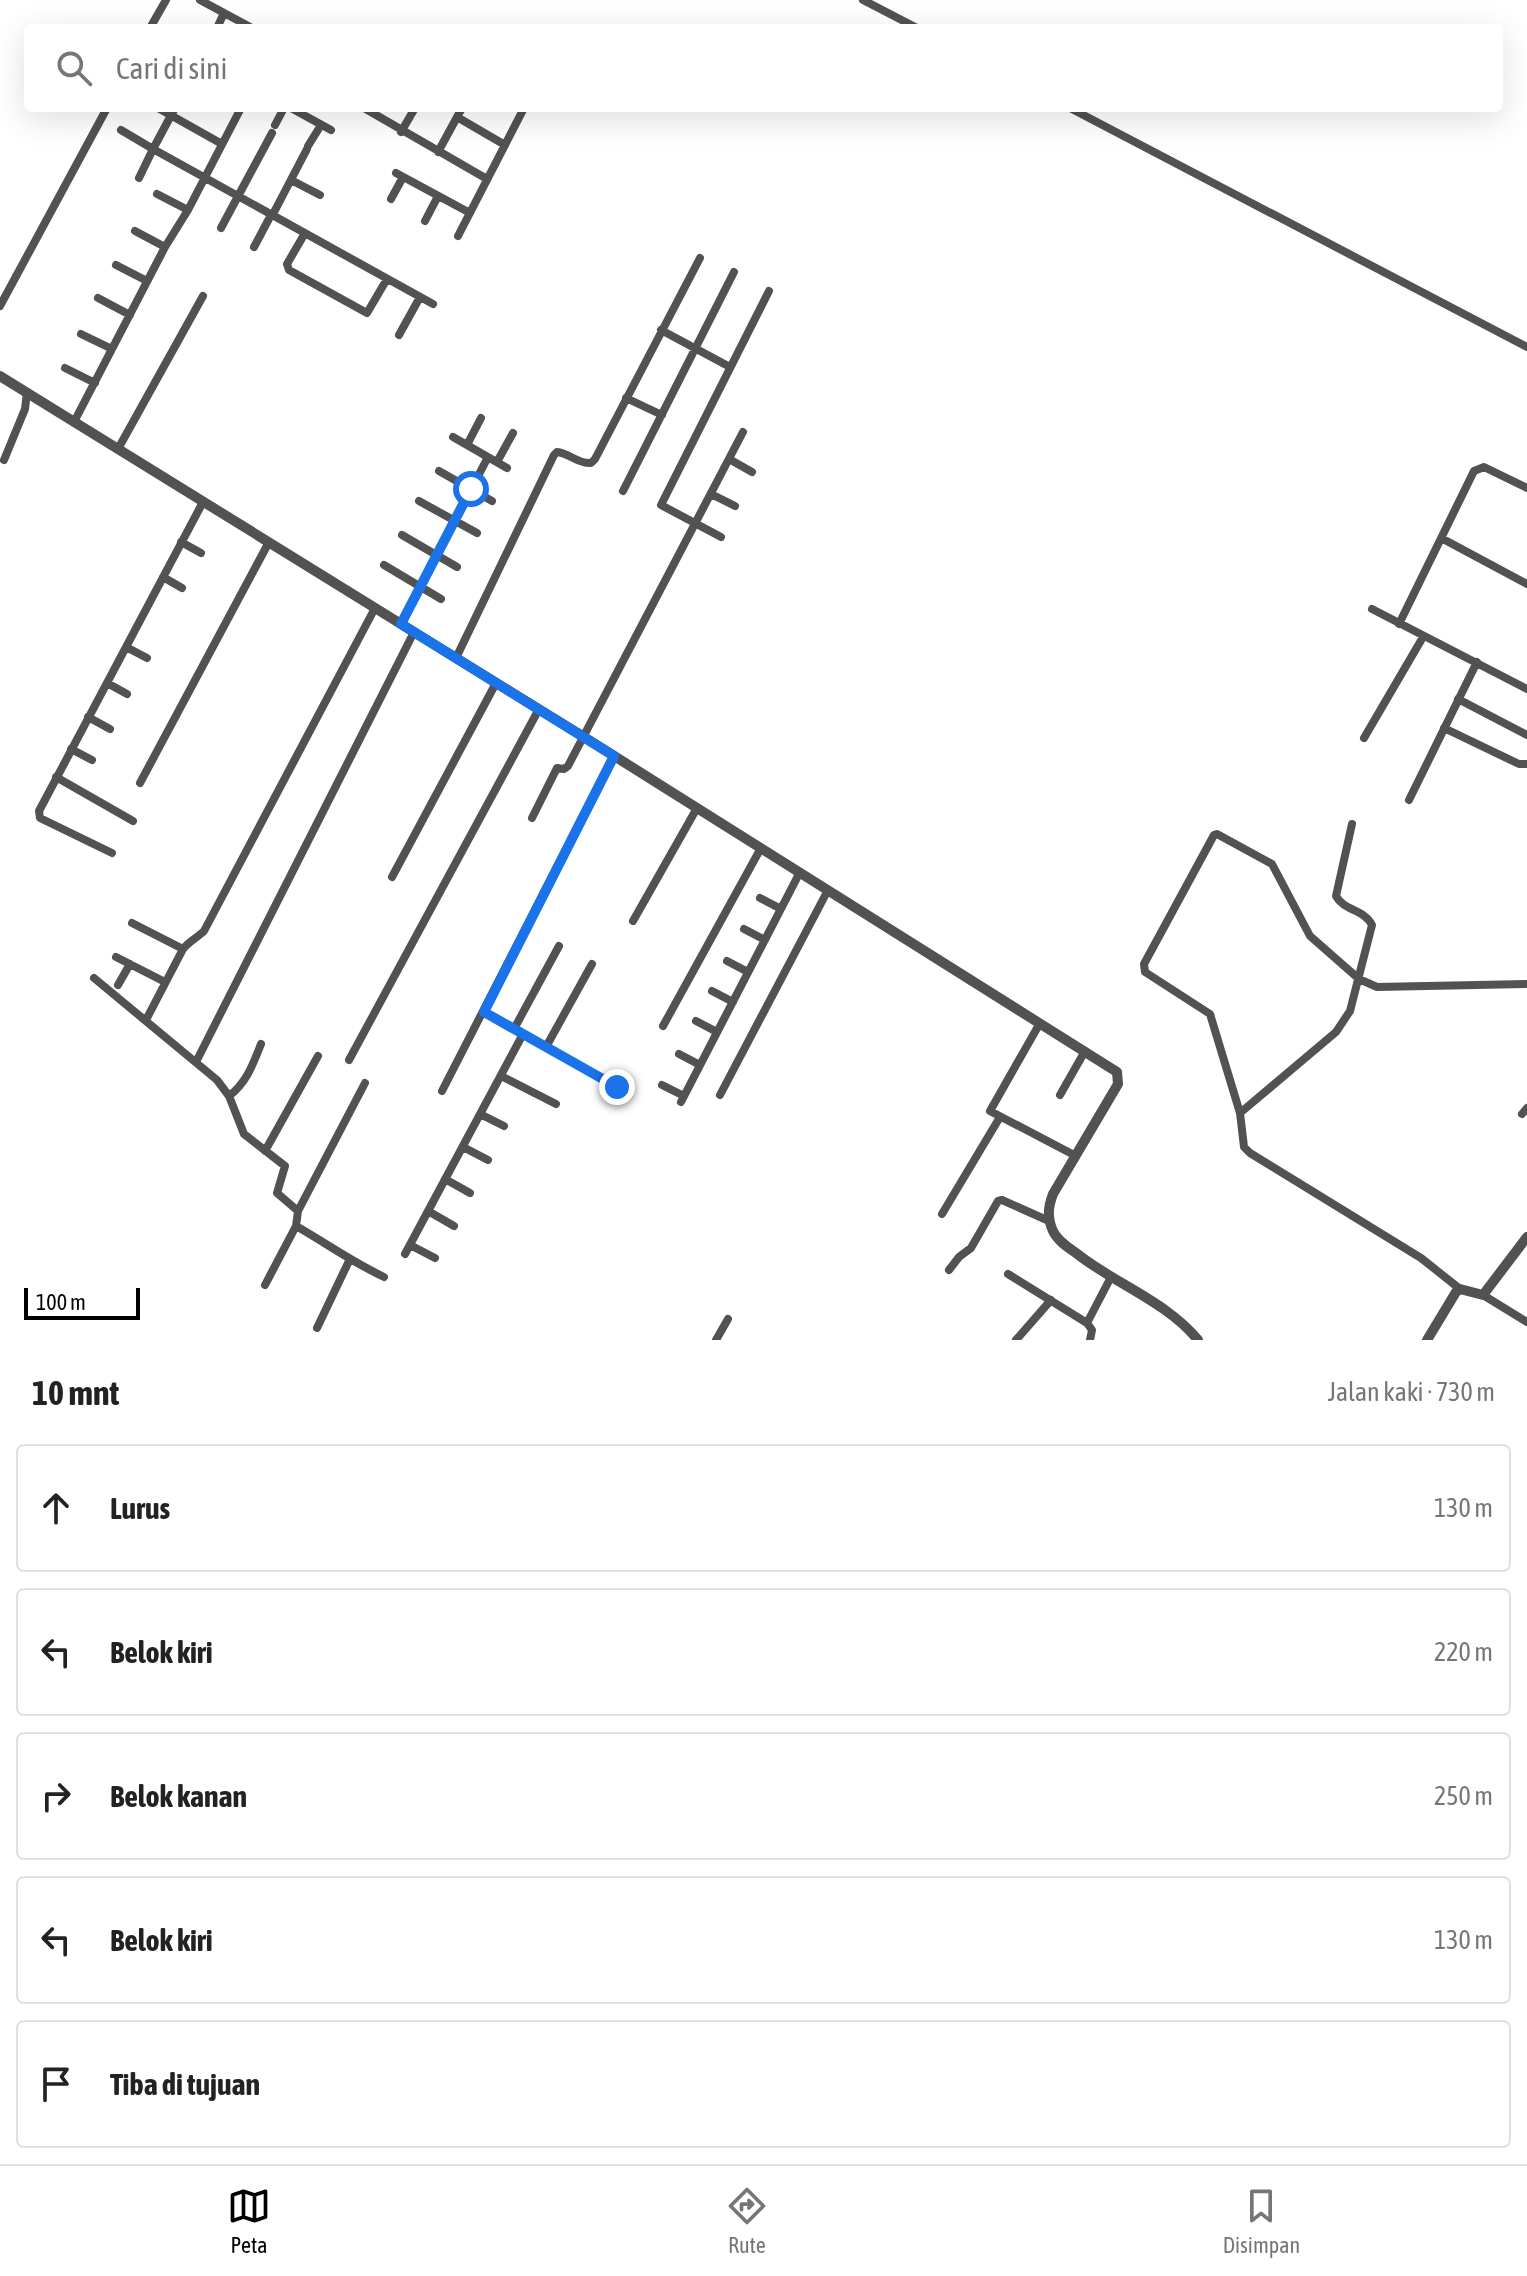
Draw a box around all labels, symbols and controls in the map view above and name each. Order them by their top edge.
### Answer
search box [24,24,1503,112]
icon: search [52,46,96,90]
text: Cari di sini [116,51,227,85]
route start [453,471,489,507]
route end [599,1069,635,1105]
scale bar [24,1284,140,1320]
text: 100 m [36,1289,86,1315]
text: 10 mnt [32,1373,119,1412]
text: Jalan kaki · 730 m [1328,1377,1495,1407]
icon: ahead [34,1486,78,1530]
text: Lurus [110,1491,170,1525]
text: 130 m [1434,1493,1493,1523]
icon: left [34,1630,78,1674]
text: Belok kiri [110,1635,213,1669]
text: 220 m [1434,1637,1493,1667]
icon: right [34,1774,78,1818]
text: Belok kanan [110,1779,247,1813]
text: 250 m [1434,1781,1493,1811]
icon: left [34,1918,78,1962]
text: Belok kiri [110,1923,213,1957]
text: 130 m [1434,1925,1493,1955]
icon: arrive [34,2062,78,2106]
text: Tiba di tujuan [110,2067,260,2101]
tab: Peta [227,2184,271,2258]
tab: Rute [725,2184,769,2258]
tab: Disimpan [1223,2184,1300,2258]

